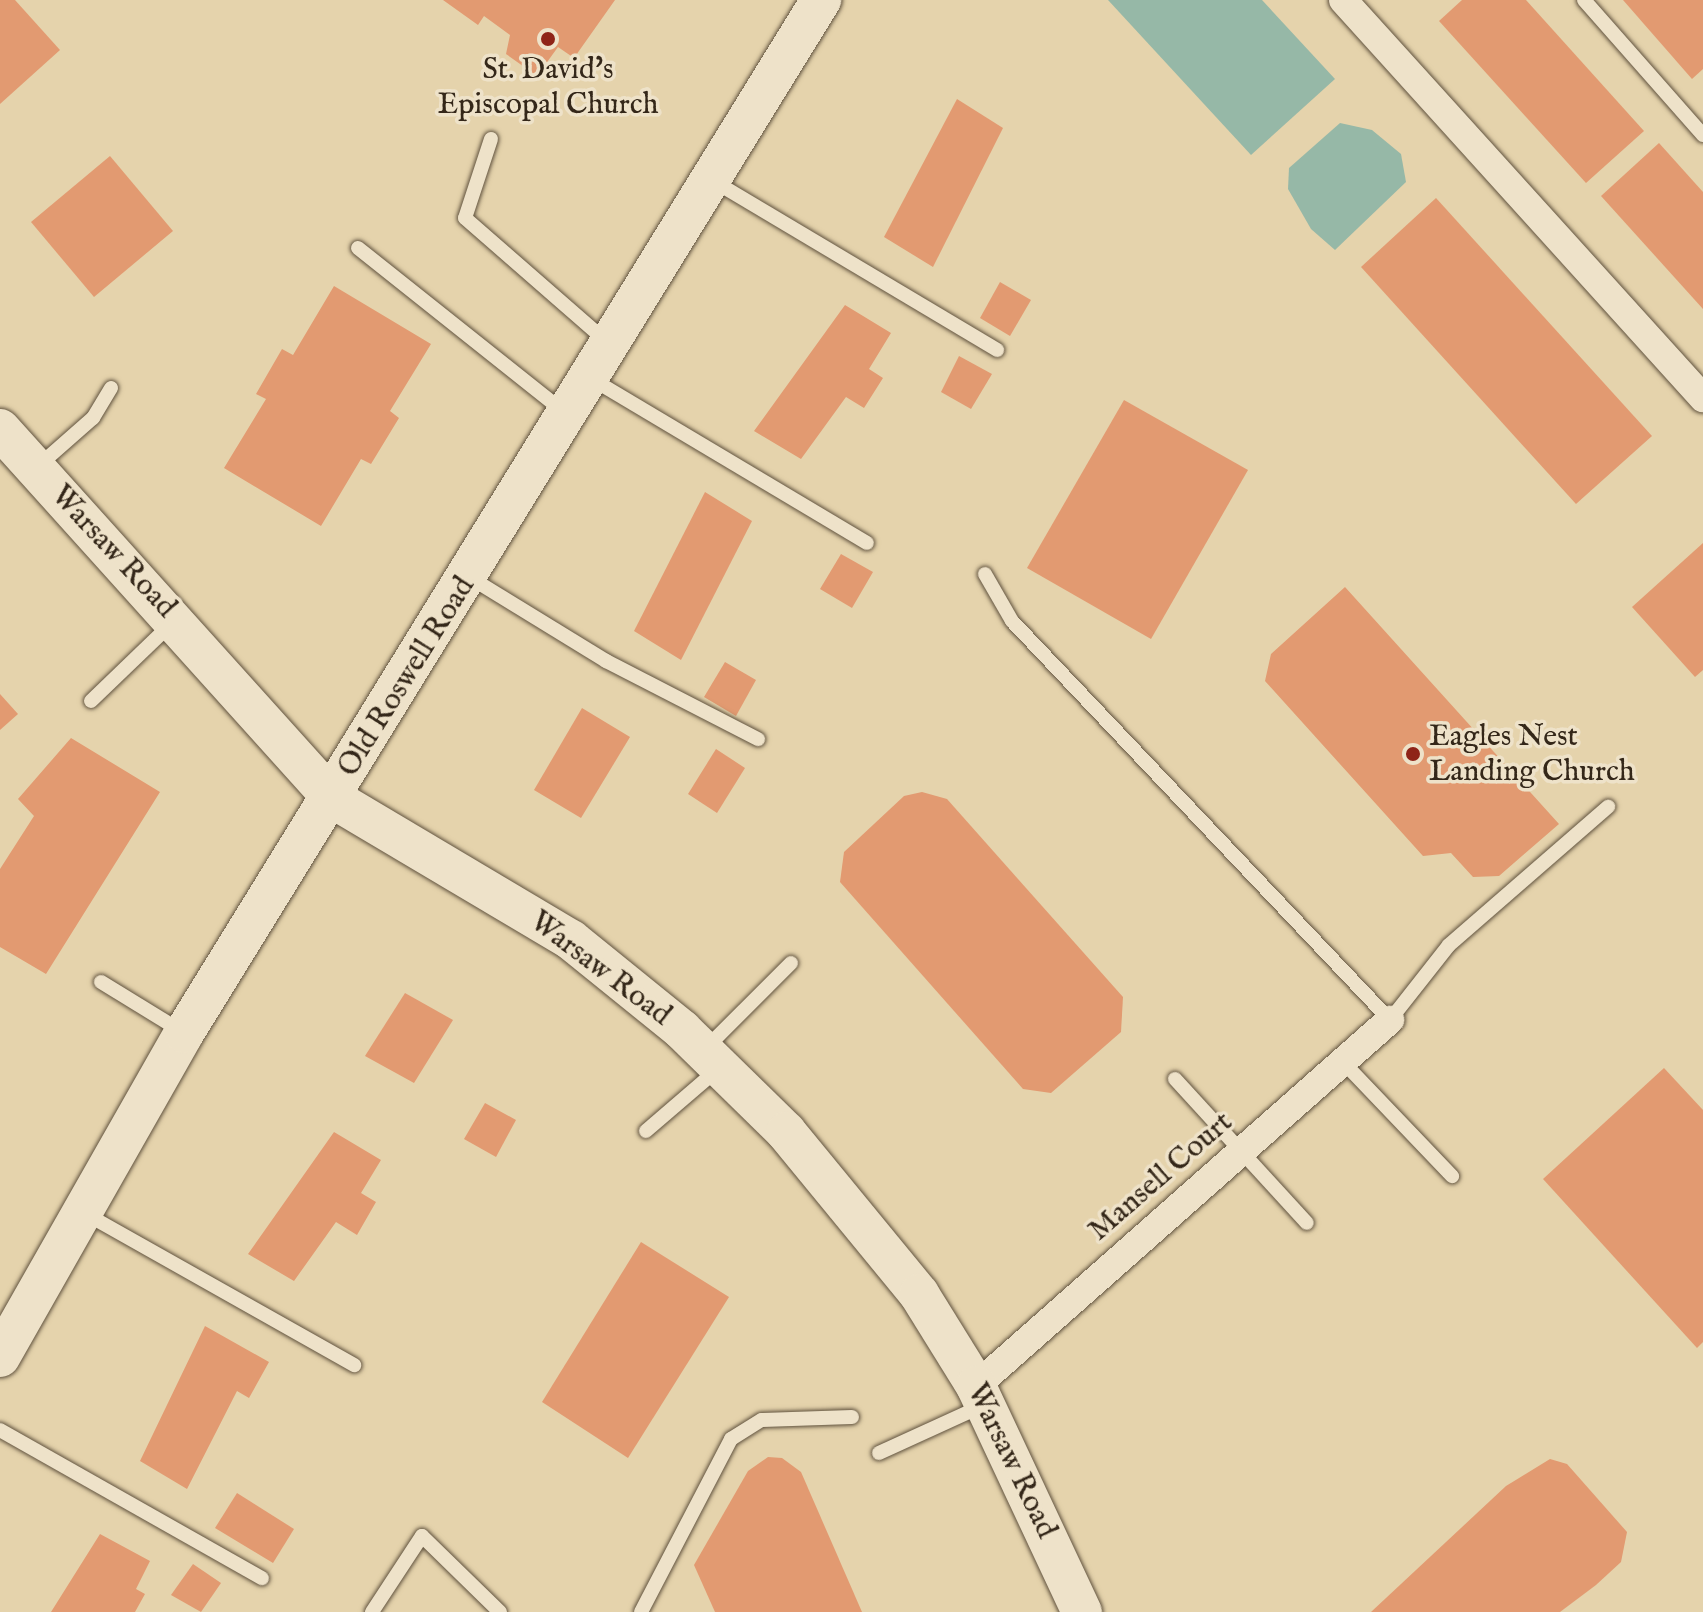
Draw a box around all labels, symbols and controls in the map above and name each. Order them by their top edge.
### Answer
marker: St. David's Episcopal Church [539,30,557,48]
place label: St. David's Episcopal Church [437,52,659,122]
street label: Warsaw Road [43,478,183,626]
street label: Old Roswell Road [331,570,483,784]
place label: Eagles Nest Landing Church [1429,719,1635,790]
marker: Eagles Nest Landing Church [1404,745,1422,763]
street label: Warsaw Road [522,904,678,1034]
street label: Mansell Court [1082,1105,1240,1249]
street label: Warsaw Road [958,1378,1064,1544]

